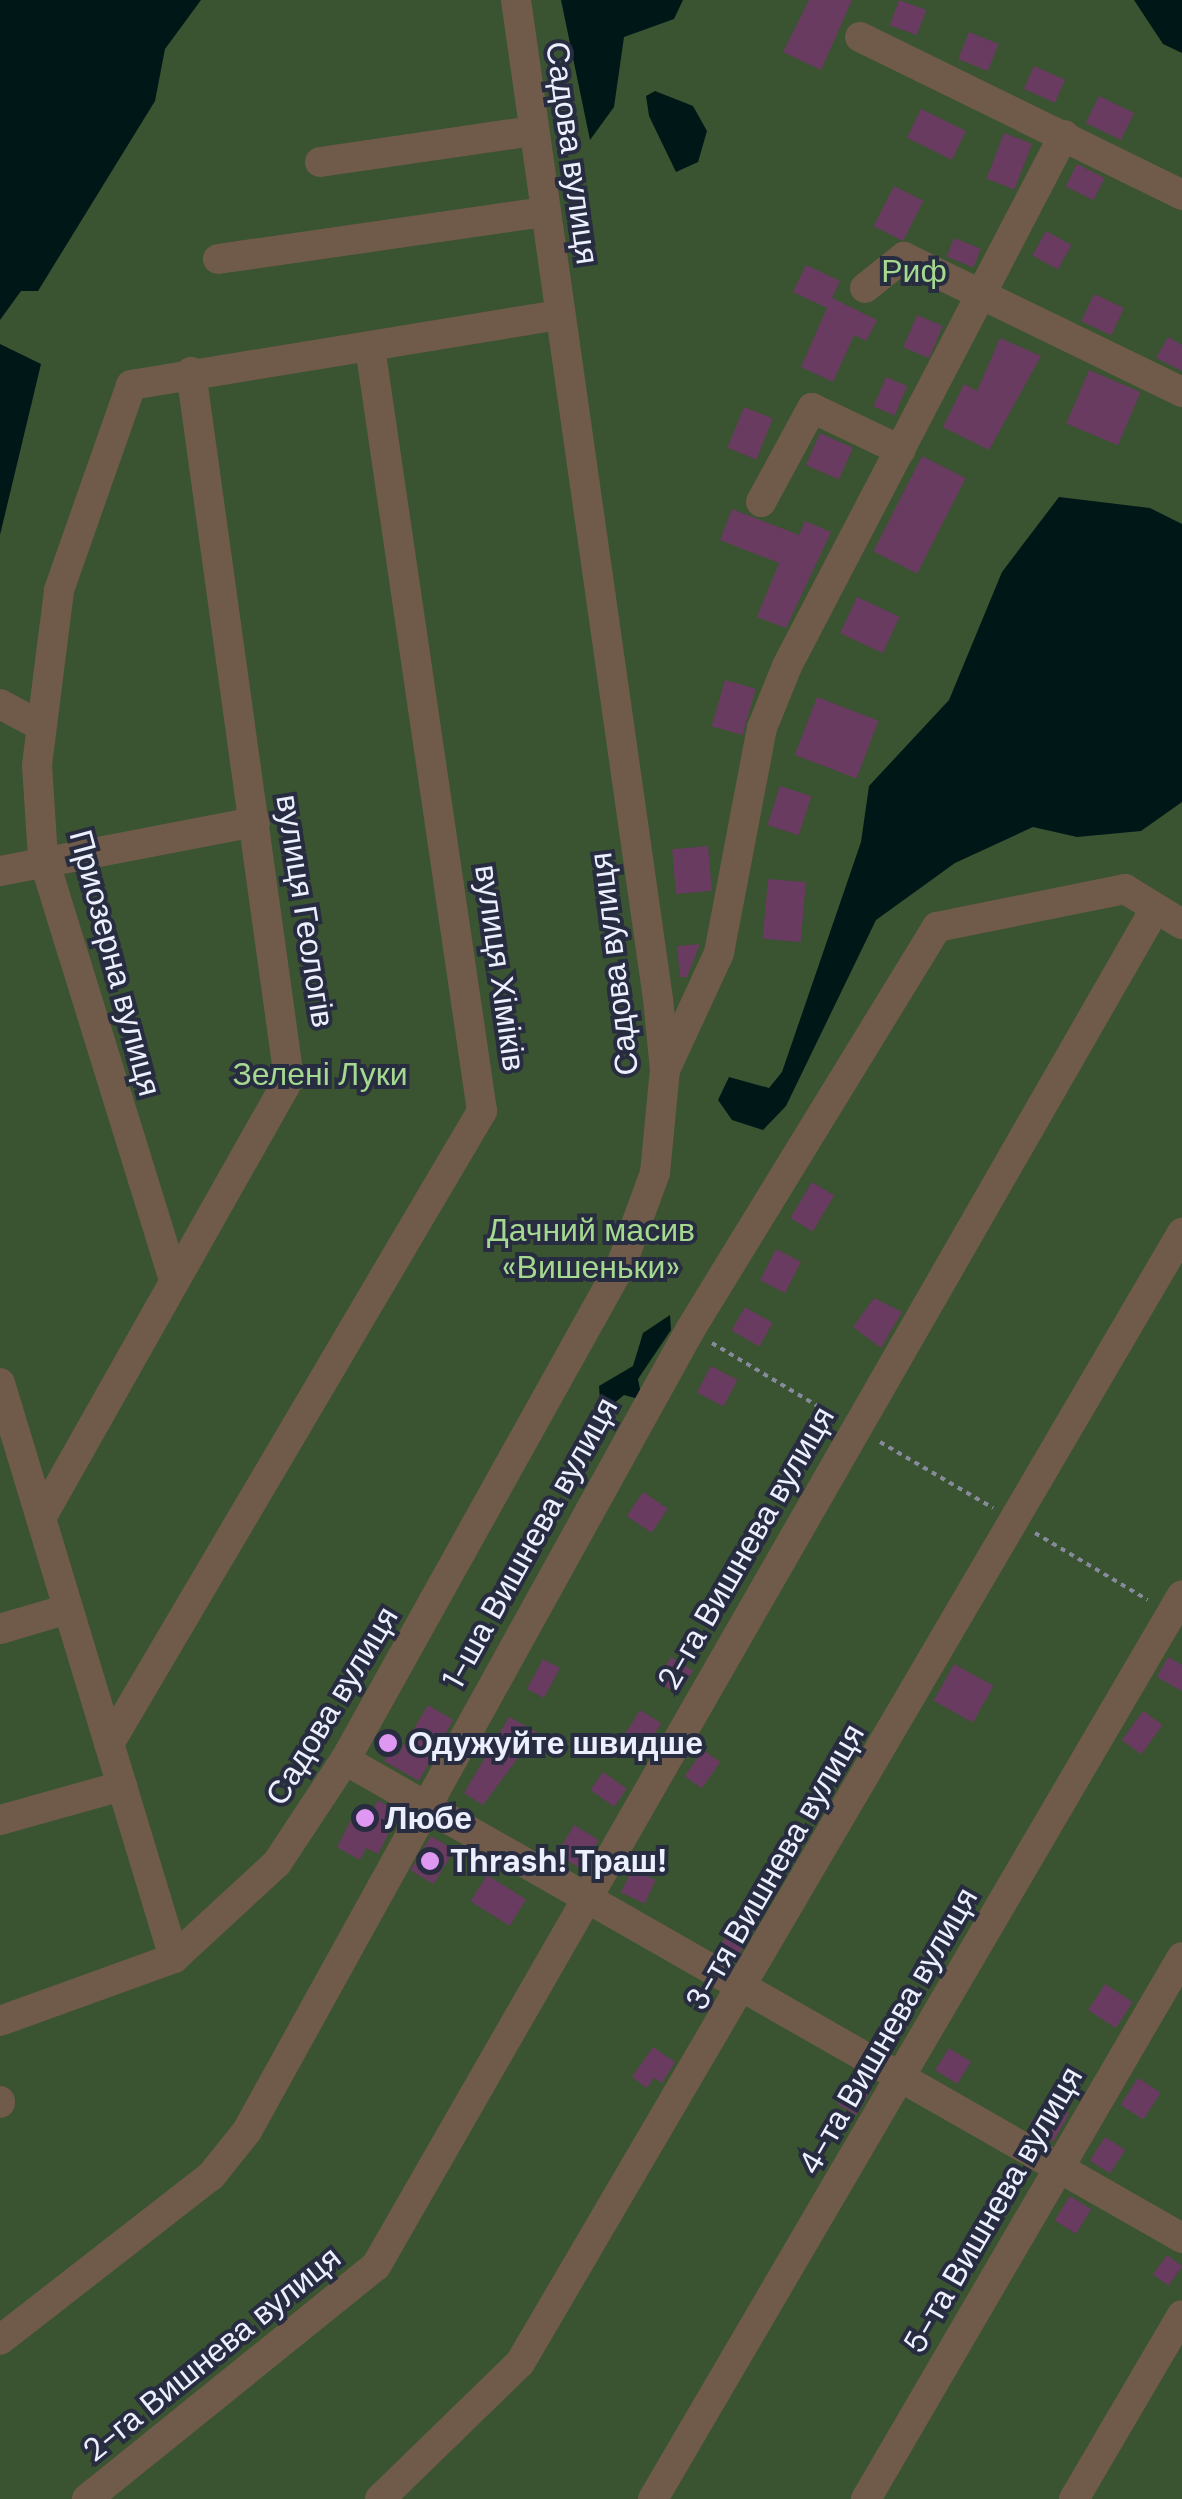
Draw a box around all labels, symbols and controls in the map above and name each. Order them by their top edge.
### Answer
street label: Садова вулиця [537,39,607,267]
park label: Риф [881,252,947,290]
street label: вулиця Геологів [268,792,342,1030]
street label: Приозерна вулиця [61,826,169,1100]
street label: Садова вулиця [581,850,647,1078]
street label: вулиця Хіміків [467,862,533,1074]
park label: Зелені Луки [232,1055,408,1093]
park label: Дачний масив «Вишеньки» [487,1212,695,1287]
street label: 1-ша Вишнева вулиця [434,1391,626,1695]
street label: 2-га Вишнева вулиця [649,1400,843,1696]
street label: Садова вулиця [258,1600,406,1812]
street label: 3-тя Вишнева вулиця [677,1717,873,2017]
place label: Одужуйте швидше [408,1724,703,1762]
marker: Одужуйте швидше [377,1732,399,1754]
place label: Любе [385,1799,472,1837]
marker: Любе [354,1807,376,1829]
place label: Thrash! Траш! [450,1842,667,1880]
marker: Thrash! Траш! [419,1850,441,1872]
street label: 4-та Вишнева вулиця [790,1881,986,2181]
street label: 5-та Вишнева вулиця [895,2060,1091,2360]
street label: 2-га Вишнева вулиця [76,2238,348,2470]

